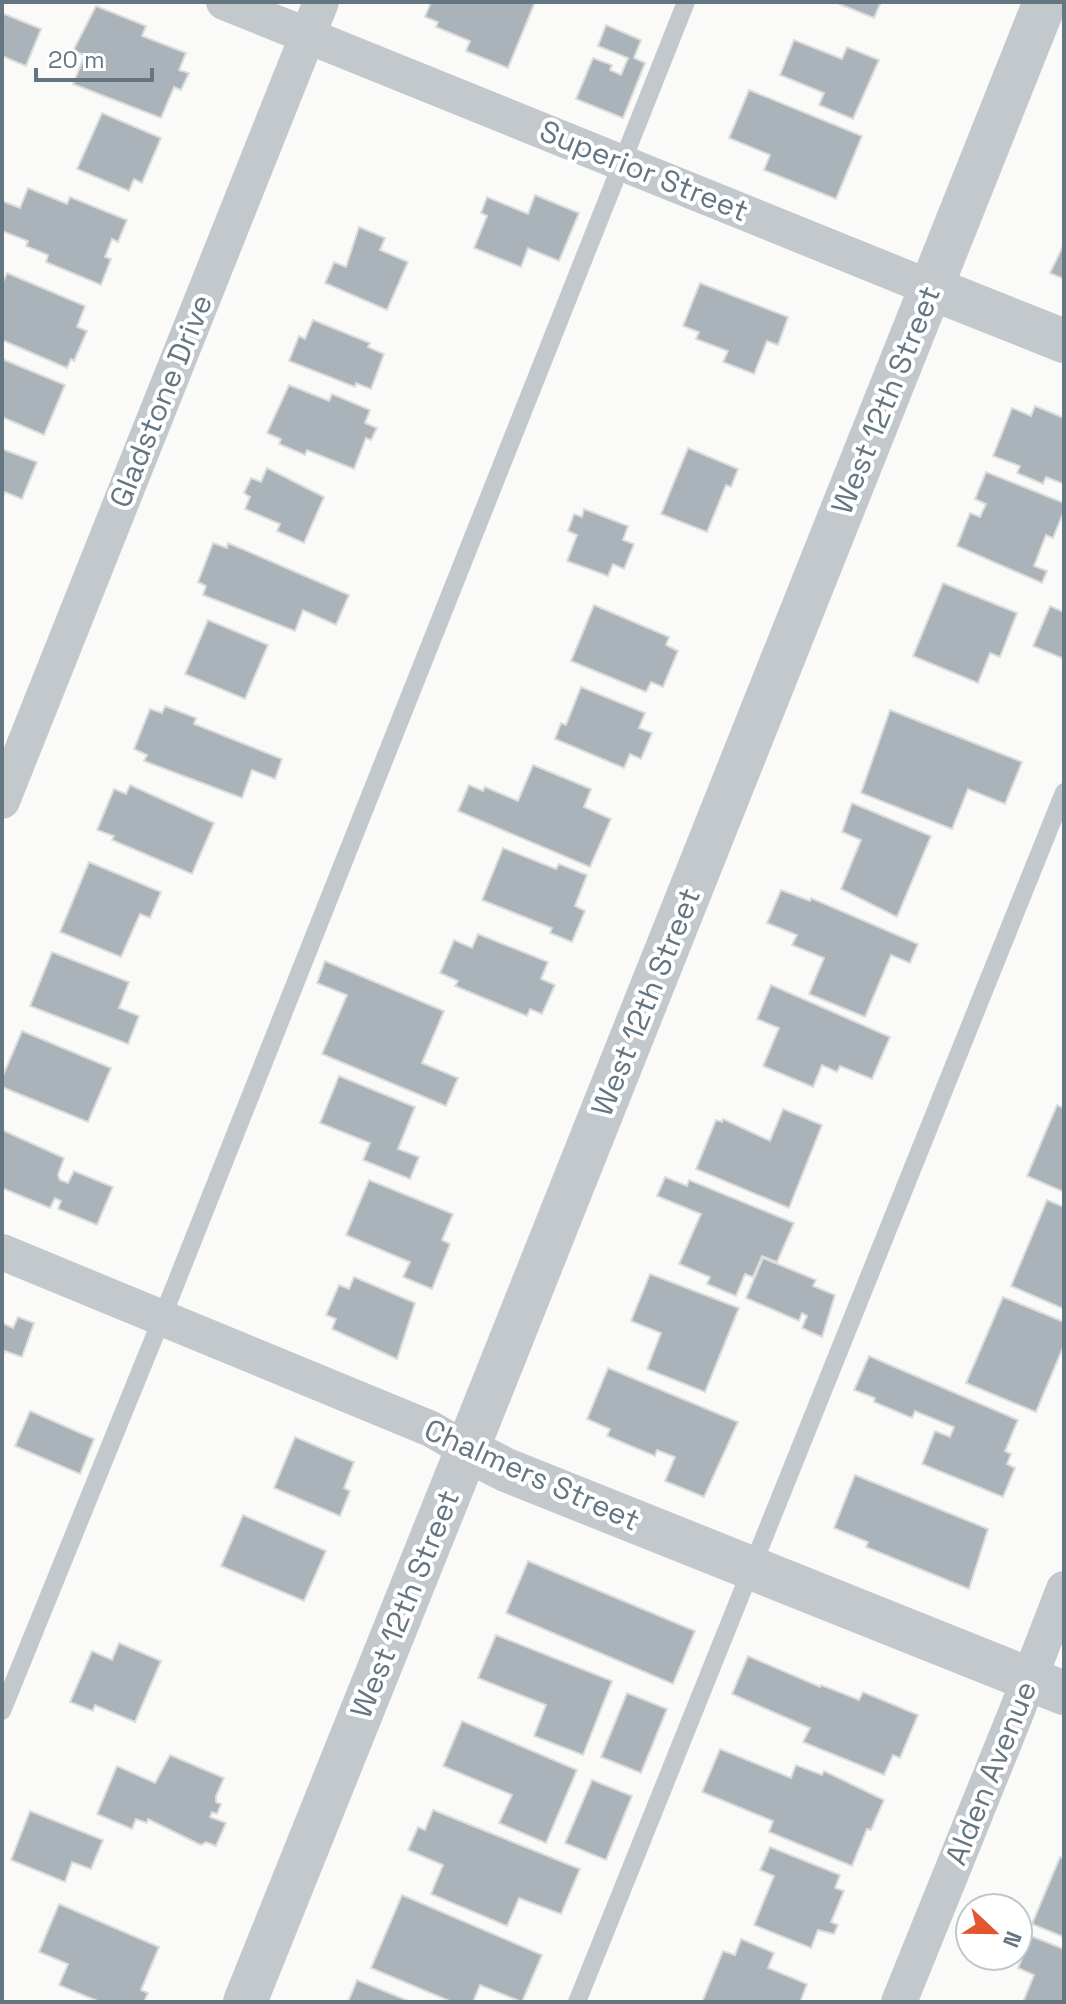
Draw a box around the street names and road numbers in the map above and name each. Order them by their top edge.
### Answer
street label: Superior Street [534,111,754,230]
street label: West 12th Street [822,280,949,520]
street label: Gladstone Drive [100,289,221,513]
street label: West 12th Street [582,882,709,1122]
street label: Chalmers Street [418,1410,646,1540]
street label: West 12th Street [341,1484,468,1724]
street label: Alden Avenue [936,1675,1045,1871]

